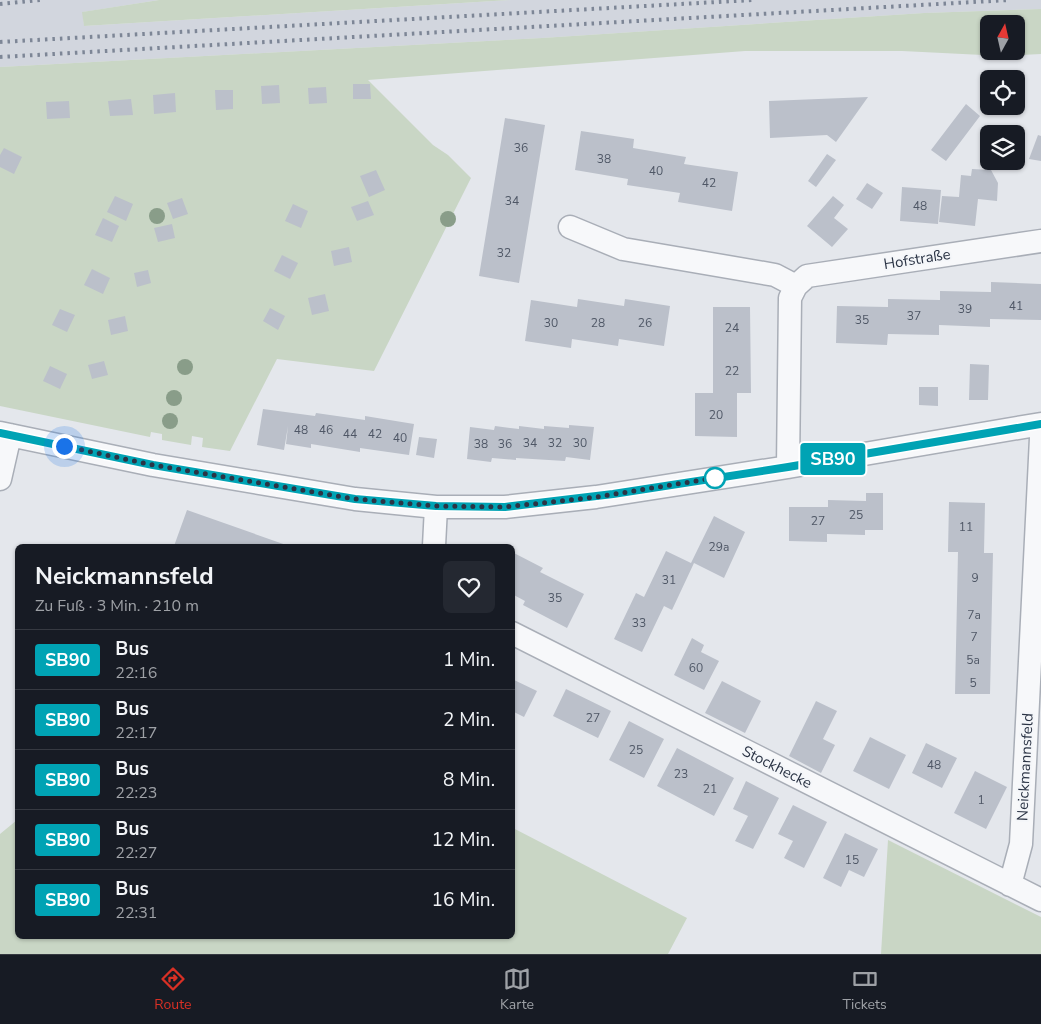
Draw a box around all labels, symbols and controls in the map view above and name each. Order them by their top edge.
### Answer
north arrow [980,15,1025,60]
map controls [980,15,1025,170]
button: locate [980,70,1025,115]
button: layers [980,125,1025,170]
house number: 36 [514,140,528,156]
house number: 38 [597,151,611,167]
house number: 40 [649,163,663,179]
house number: 42 [702,175,716,191]
house number: 34 [505,193,519,209]
house number: 48 [913,198,927,214]
street label: Hofstraße [882,244,952,274]
house number: 32 [497,245,511,261]
house number: 41 [1009,298,1023,314]
house number: 39 [958,301,972,317]
house number: 37 [907,308,921,324]
house number: 35 [855,312,869,328]
house number: 30 [544,315,558,331]
house number: 28 [591,315,605,331]
house number: 26 [638,315,652,331]
house number: 24 [725,320,739,336]
house number: 22 [725,363,739,379]
house number: 20 [709,407,723,423]
house number: 48 [294,422,308,438]
house number: 46 [319,422,333,438]
house number: 44 [343,426,357,442]
house number: 42 [368,426,382,442]
house number: 40 [393,430,407,446]
your location [52,434,77,459]
house number: 34 [523,435,537,451]
house number: 32 [548,435,562,451]
house number: 30 [573,435,587,451]
house number: 38 [474,436,488,452]
house number: 36 [498,436,512,452]
line badge: SB90 [798,443,868,475]
text: SB90 [810,447,856,471]
unlabelled marker [704,467,726,489]
house number: 25 [849,507,863,523]
house number: 27 [811,513,825,529]
house number: 11 [959,519,973,535]
house number: 29a [709,539,729,555]
text: Neickmannsfeld [35,560,214,592]
button: heart [443,561,495,613]
house number: 9 [971,570,979,586]
house number: 31 [662,572,676,588]
house number: 35 [548,590,562,606]
text: Zu Fuß · 3 Min. · 210 m [35,595,199,617]
house number: 7a [967,607,981,623]
house number: 33 [632,615,646,631]
house number: 7 [970,629,978,645]
text: Bus [115,636,149,662]
text: 1 Min. [443,647,495,673]
text: SB90 [45,648,90,672]
house number: 5a [966,652,980,668]
house number: 60 [689,660,703,676]
text: 22:16 [115,662,157,684]
house number: 5 [969,675,977,691]
text: Bus [115,696,149,722]
text: 2 Min. [443,707,495,733]
text: SB90 [45,708,90,732]
house number: 27 [586,710,600,726]
street label: Neickmannsfeld [1012,713,1038,821]
text: 22:17 [115,722,157,744]
street label: Stockhecke [739,741,815,793]
house number: 25 [629,742,643,758]
text: Bus [115,756,149,782]
house number: 48 [927,757,941,773]
house number: 23 [674,766,688,782]
text: 8 Min. [443,767,495,793]
text: SB90 [45,768,90,792]
house number: 21 [703,781,717,797]
text: 22:23 [115,782,157,804]
house number: 1 [977,792,985,808]
text: Bus [115,816,149,842]
text: 12 Min. [432,827,495,853]
text: SB90 [45,828,90,852]
text: 22:27 [115,842,157,864]
house number: 15 [845,852,859,868]
text: Bus [115,876,149,902]
text: 16 Min. [432,887,495,913]
text: SB90 [45,888,90,912]
text: 22:31 [115,902,157,924]
tab: Route [154,965,191,1014]
tab: Karte [500,965,534,1014]
tab: Tickets [843,965,887,1014]

